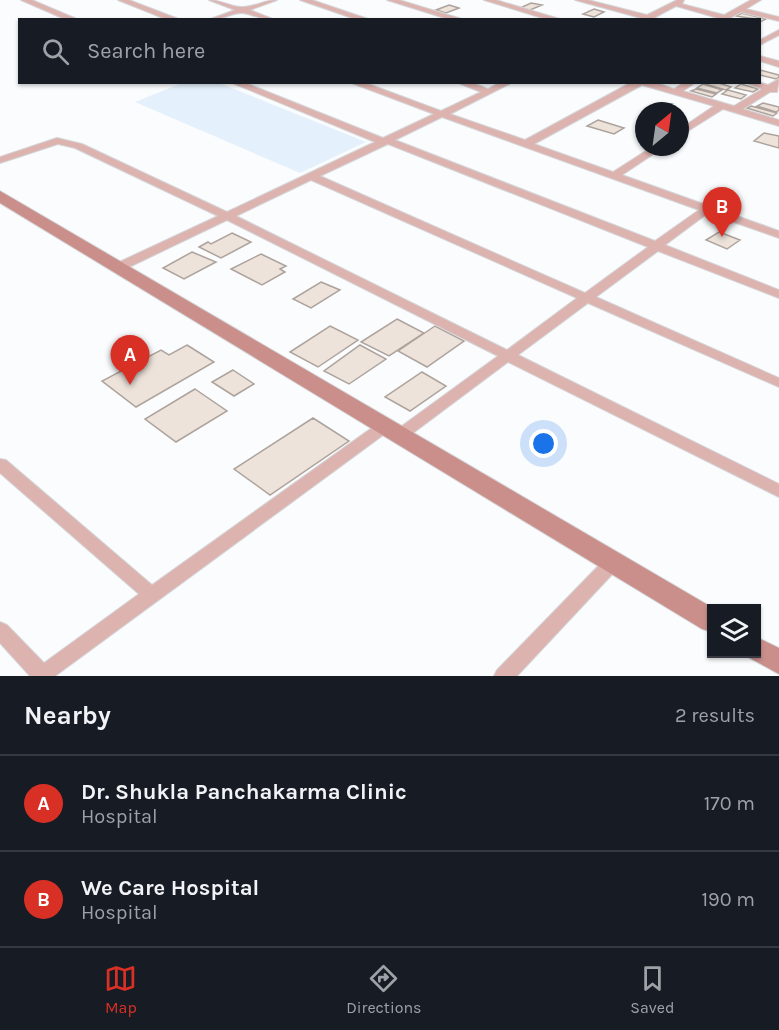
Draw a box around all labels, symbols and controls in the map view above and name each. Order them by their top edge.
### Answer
search box [18,18,761,84]
icon: search [39,35,72,68]
text: Search here [87,38,205,64]
north arrow [635,102,689,156]
pin: B [702,188,742,237]
pin: A [110,336,150,385]
your location [529,429,558,458]
map controls [707,604,761,658]
button: layers [707,604,761,658]
text: Nearby [24,700,111,731]
text: 2 results [675,704,755,727]
text: Dr. Shukla Panchakarma Clinic [81,779,407,805]
text: A [37,792,50,815]
text: 170 m [704,792,755,815]
text: Hospital [81,805,158,828]
text: We Care Hospital [81,875,259,901]
text: B [37,888,50,911]
text: 190 m [701,888,755,911]
text: Hospital [81,901,158,924]
tab: Map [104,962,137,1017]
tab: Directions [346,962,421,1017]
tab: Saved [630,962,675,1017]

